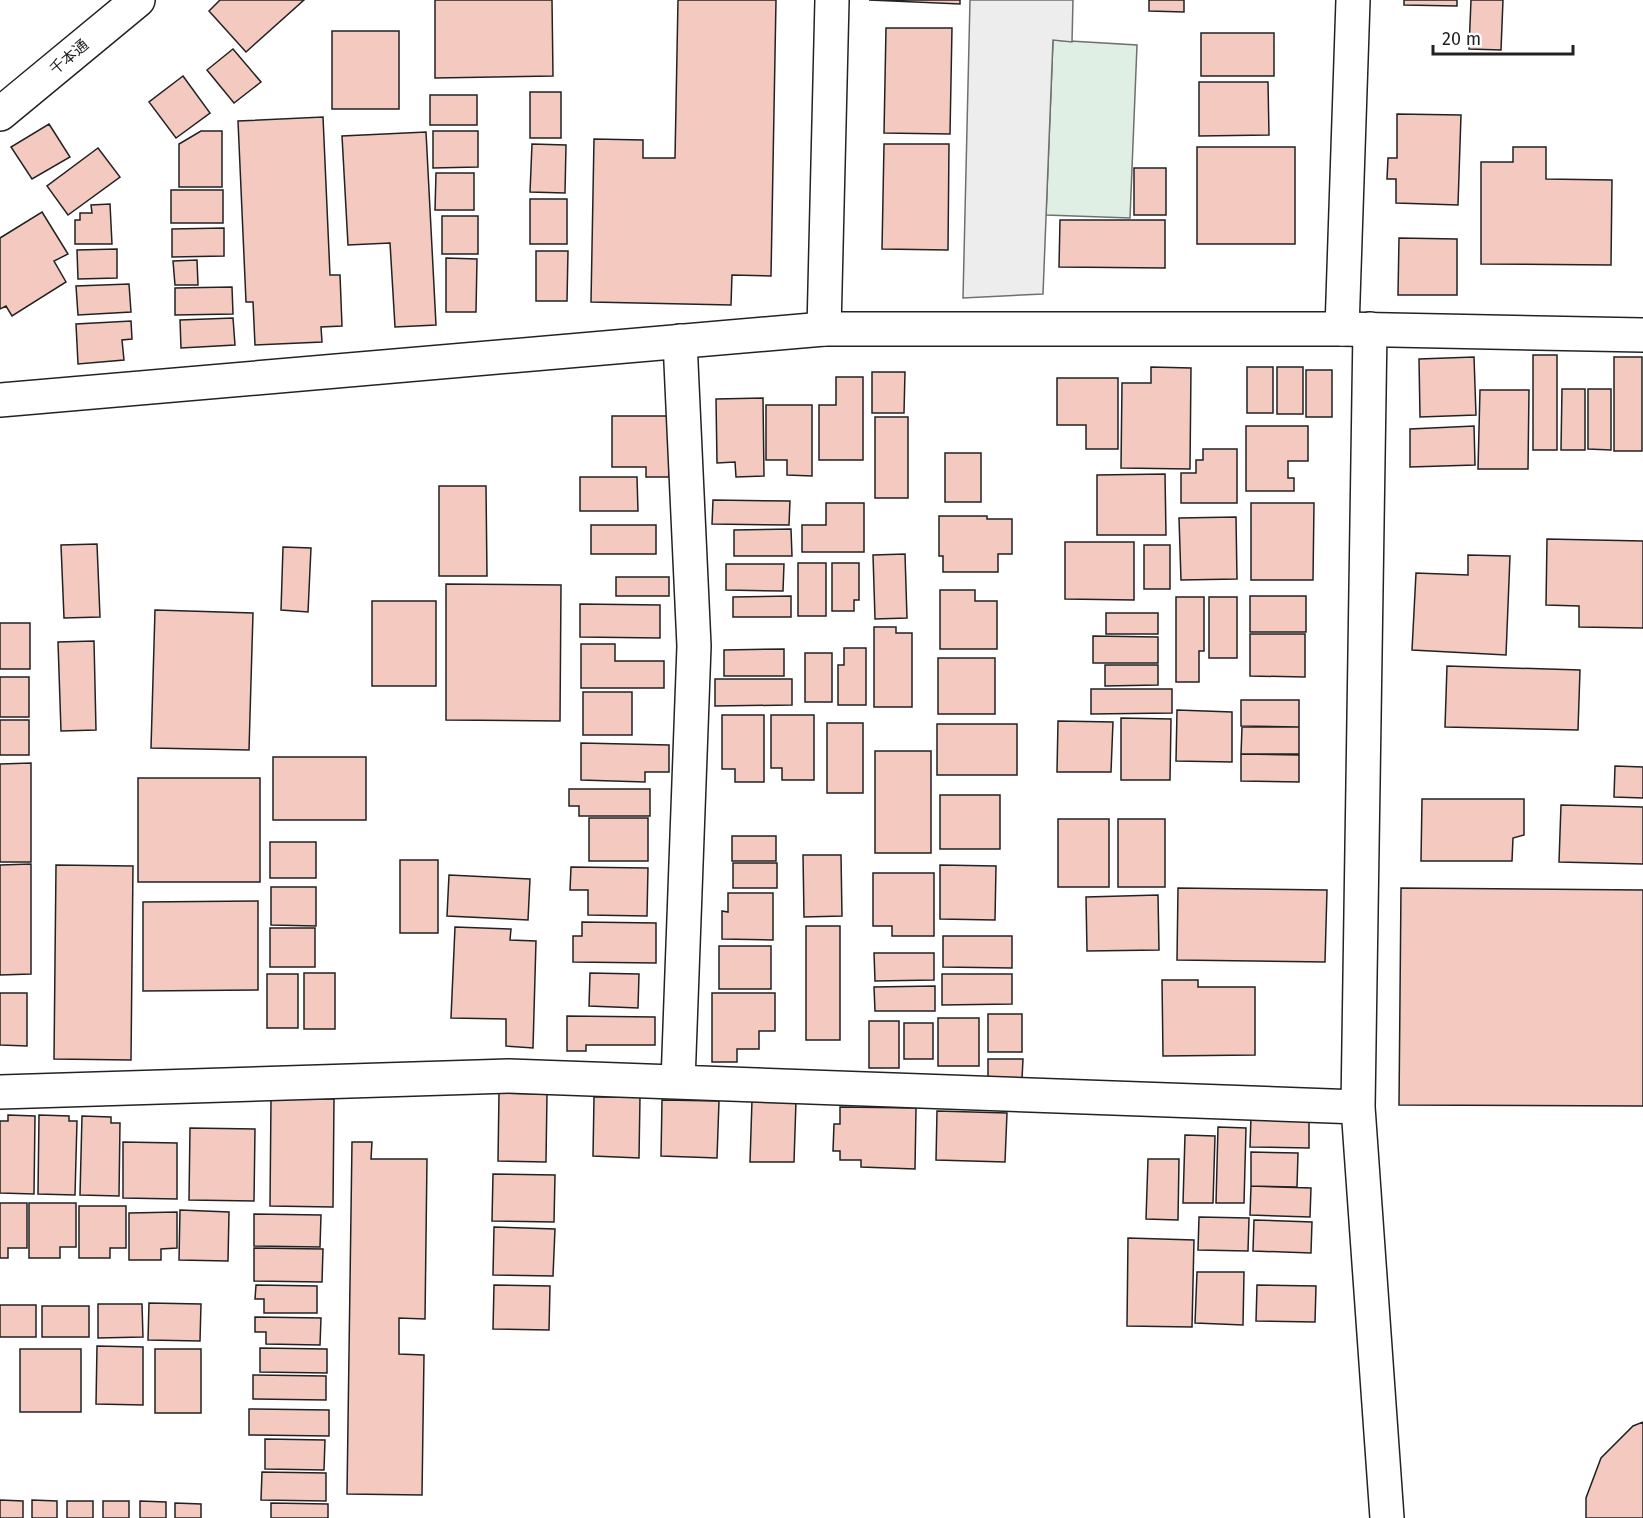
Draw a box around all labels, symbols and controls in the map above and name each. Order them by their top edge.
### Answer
scale bar [1433,18,1572,56]
text: 20 m [1442,28,1481,50]
street label: 千本通 [46,36,92,78]

